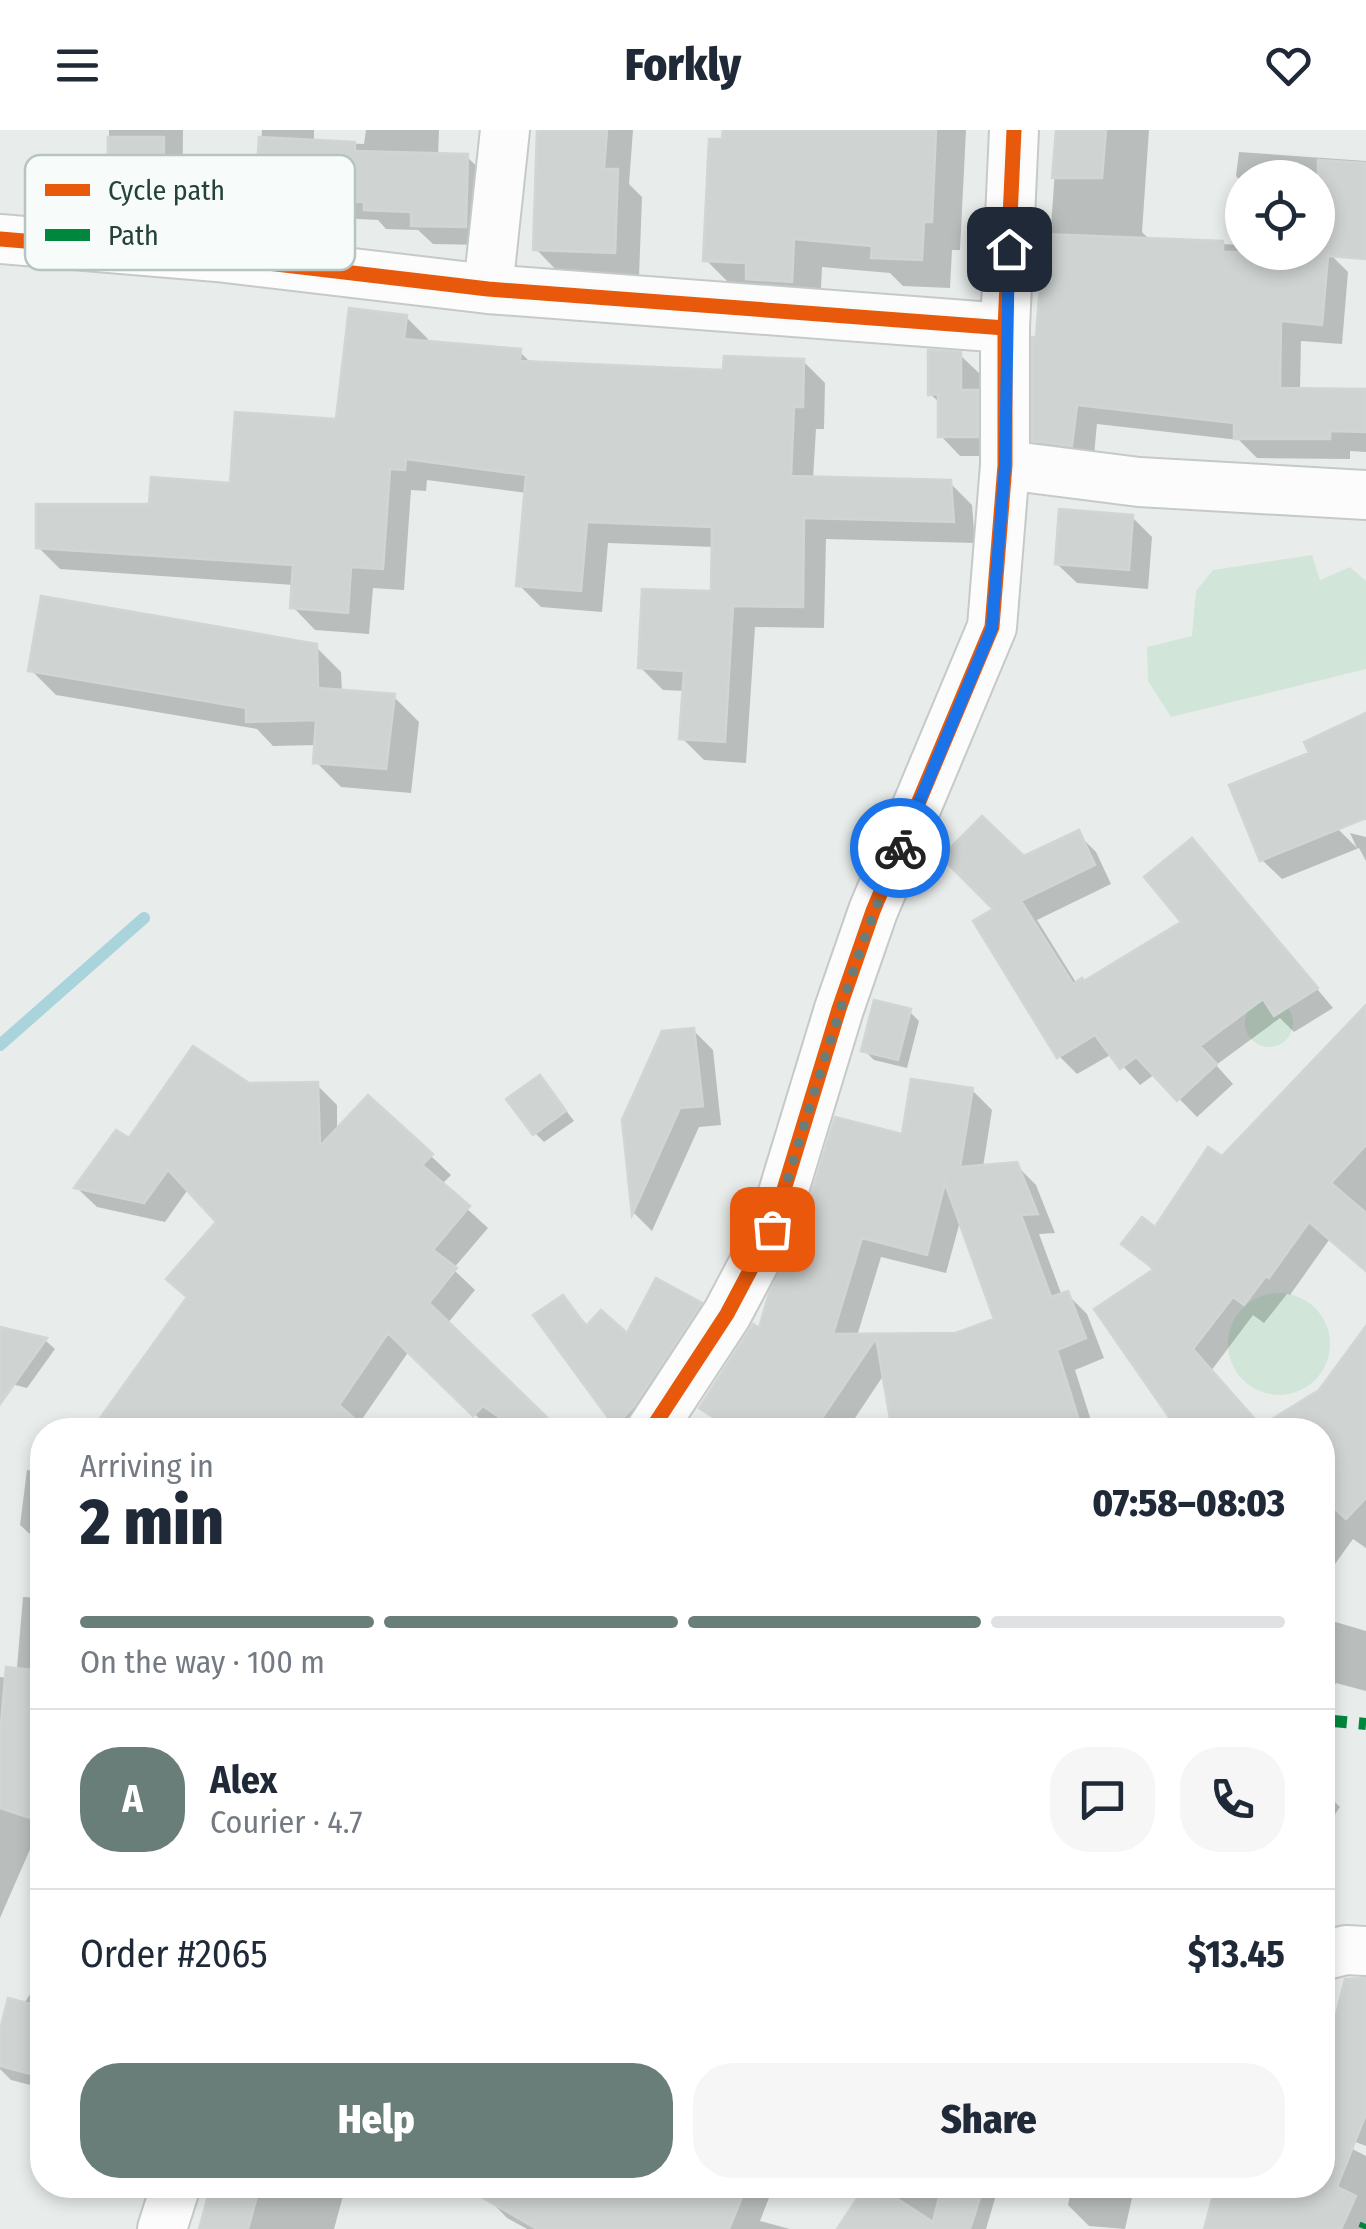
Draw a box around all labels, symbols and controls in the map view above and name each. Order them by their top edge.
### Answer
icon: menu [50,38,105,93]
text: Forkly [625,38,741,92]
icon: heart [1261,38,1316,93]
legend [25,155,355,270]
map controls [1225,160,1335,270]
button: locate [1225,160,1335,270]
text: Cycle path [108,174,225,207]
pin [967,207,1052,292]
text: Path [108,219,159,252]
icon: home [982,222,1037,277]
courier [850,798,950,898]
icon: bike [873,821,928,876]
pin [730,1187,815,1272]
icon: bag [745,1202,800,1257]
text: Arriving in [80,1447,214,1485]
text: 07:58–08:03 [1092,1480,1285,1526]
text: 2 min [80,1483,224,1561]
text: On the way · 100 m [80,1643,325,1681]
button: chat [1050,1747,1155,1852]
button: phone [1180,1747,1285,1852]
text: Alex [210,1757,277,1803]
text: A [122,1776,143,1822]
text: Courier · 4.7 [210,1803,362,1841]
text: Order #2065 [80,1931,268,1977]
text: $13.45 [1188,1931,1285,1977]
button: Help [80,2063,673,2178]
button: Share [693,2063,1285,2178]

